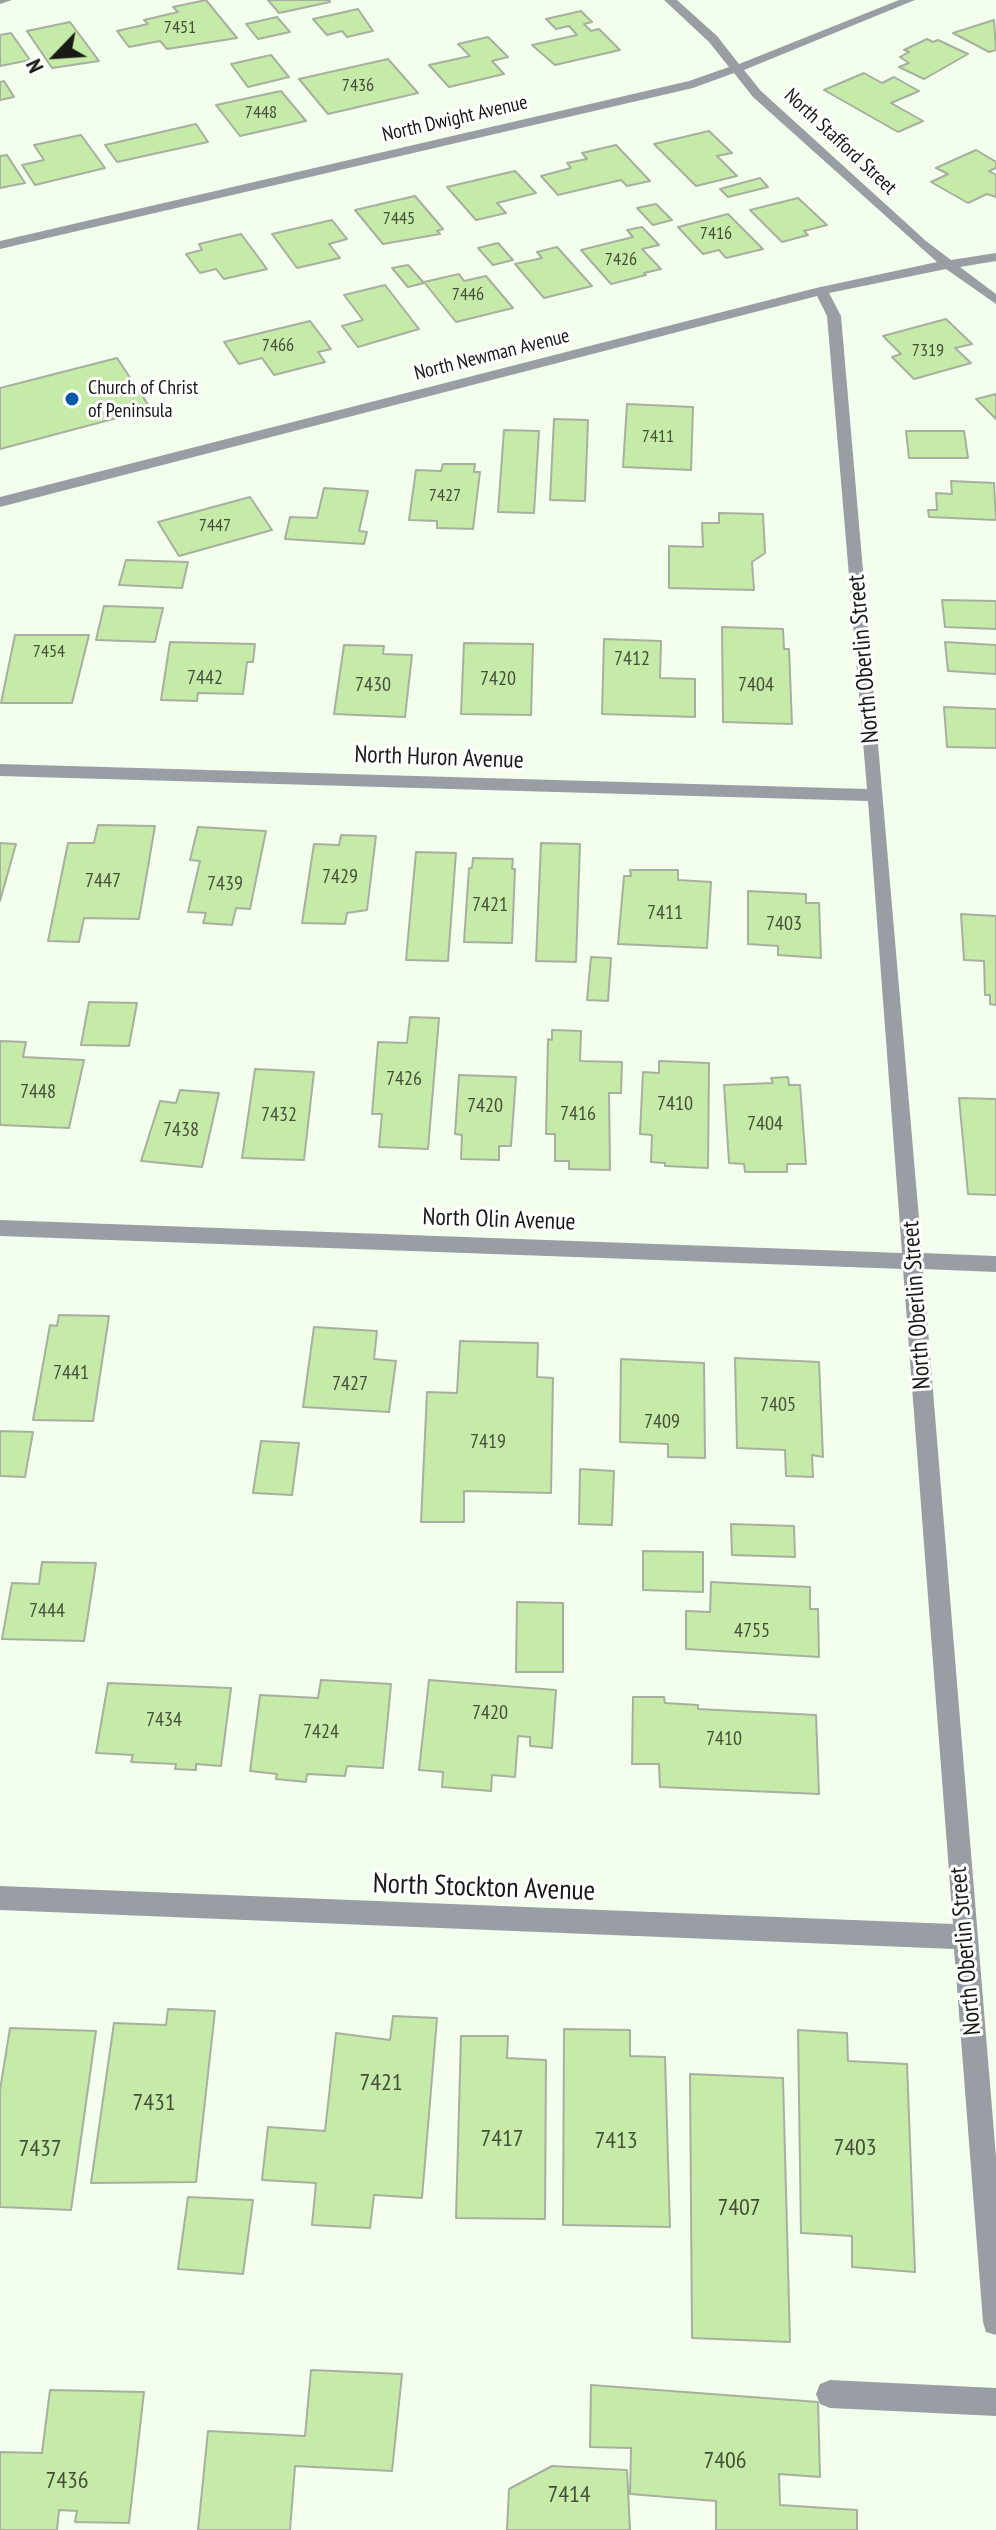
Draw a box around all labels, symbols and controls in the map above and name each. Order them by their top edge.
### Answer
north arrow [16,16,96,96]
house number: 7451 [164,17,196,39]
text: N [19,55,49,77]
house number: 7436 [342,75,374,97]
street label: North Stafford Street [779,84,901,200]
street label: North Dwight Avenue [380,91,530,147]
house number: 7448 [245,102,277,124]
house number: 7445 [383,208,415,230]
house number: 7416 [700,223,732,245]
house number: 7426 [605,249,637,271]
house number: 7446 [452,284,484,306]
street label: North Newman Avenue [412,324,572,386]
house number: 7466 [262,335,294,357]
house number: 7319 [912,340,944,362]
place label: Church of Christ of Peninsula [88,376,198,423]
marker: Church of Christ of Peninsula [63,390,81,408]
house number: 7411 [642,426,674,448]
house number: 7427 [429,485,461,507]
house number: 7447 [199,515,231,537]
street label: North Oberlin Street [842,574,886,744]
house number: 7454 [33,641,65,663]
house number: 7412 [614,647,650,671]
house number: 7442 [187,666,223,690]
house number: 7420 [480,667,516,691]
house number: 7430 [355,673,391,697]
house number: 7404 [738,673,774,697]
street label: North Huron Avenue [354,741,524,775]
house number: 7429 [322,865,358,889]
house number: 7447 [85,869,121,893]
house number: 7439 [207,872,243,896]
house number: 7421 [472,893,508,917]
house number: 7411 [647,901,683,925]
house number: 7403 [766,912,802,936]
house number: 7426 [386,1067,422,1091]
house number: 7448 [20,1080,56,1104]
house number: 7410 [657,1092,693,1116]
house number: 7420 [467,1094,503,1118]
house number: 7416 [560,1102,596,1126]
house number: 7432 [261,1103,297,1127]
house number: 7404 [747,1112,783,1136]
house number: 7438 [163,1118,199,1142]
street label: North Olin Avenue [422,1203,576,1237]
street label: North Oberlin Street [897,1220,937,1390]
house number: 7441 [53,1361,89,1385]
house number: 7427 [332,1372,368,1396]
house number: 7405 [760,1393,796,1417]
house number: 7409 [644,1410,680,1434]
house number: 7419 [470,1430,506,1454]
house number: 7444 [29,1599,65,1623]
house number: 4755 [734,1619,770,1643]
house number: 7420 [472,1701,508,1725]
house number: 7434 [146,1708,182,1732]
house number: 7424 [303,1720,339,1744]
house number: 7410 [706,1727,742,1751]
street label: North Oberlin Street [944,1866,988,2036]
street label: North Stockton Avenue [372,1867,596,1909]
house number: 7421 [359,2069,403,2097]
house number: 7431 [132,2089,176,2117]
house number: 7417 [480,2125,524,2153]
house number: 7413 [594,2127,638,2155]
house number: 7403 [833,2134,877,2162]
house number: 7437 [18,2135,62,2163]
house number: 7407 [717,2194,761,2222]
house number: 7406 [703,2447,747,2475]
house number: 7436 [45,2467,89,2495]
house number: 7414 [547,2481,591,2509]

